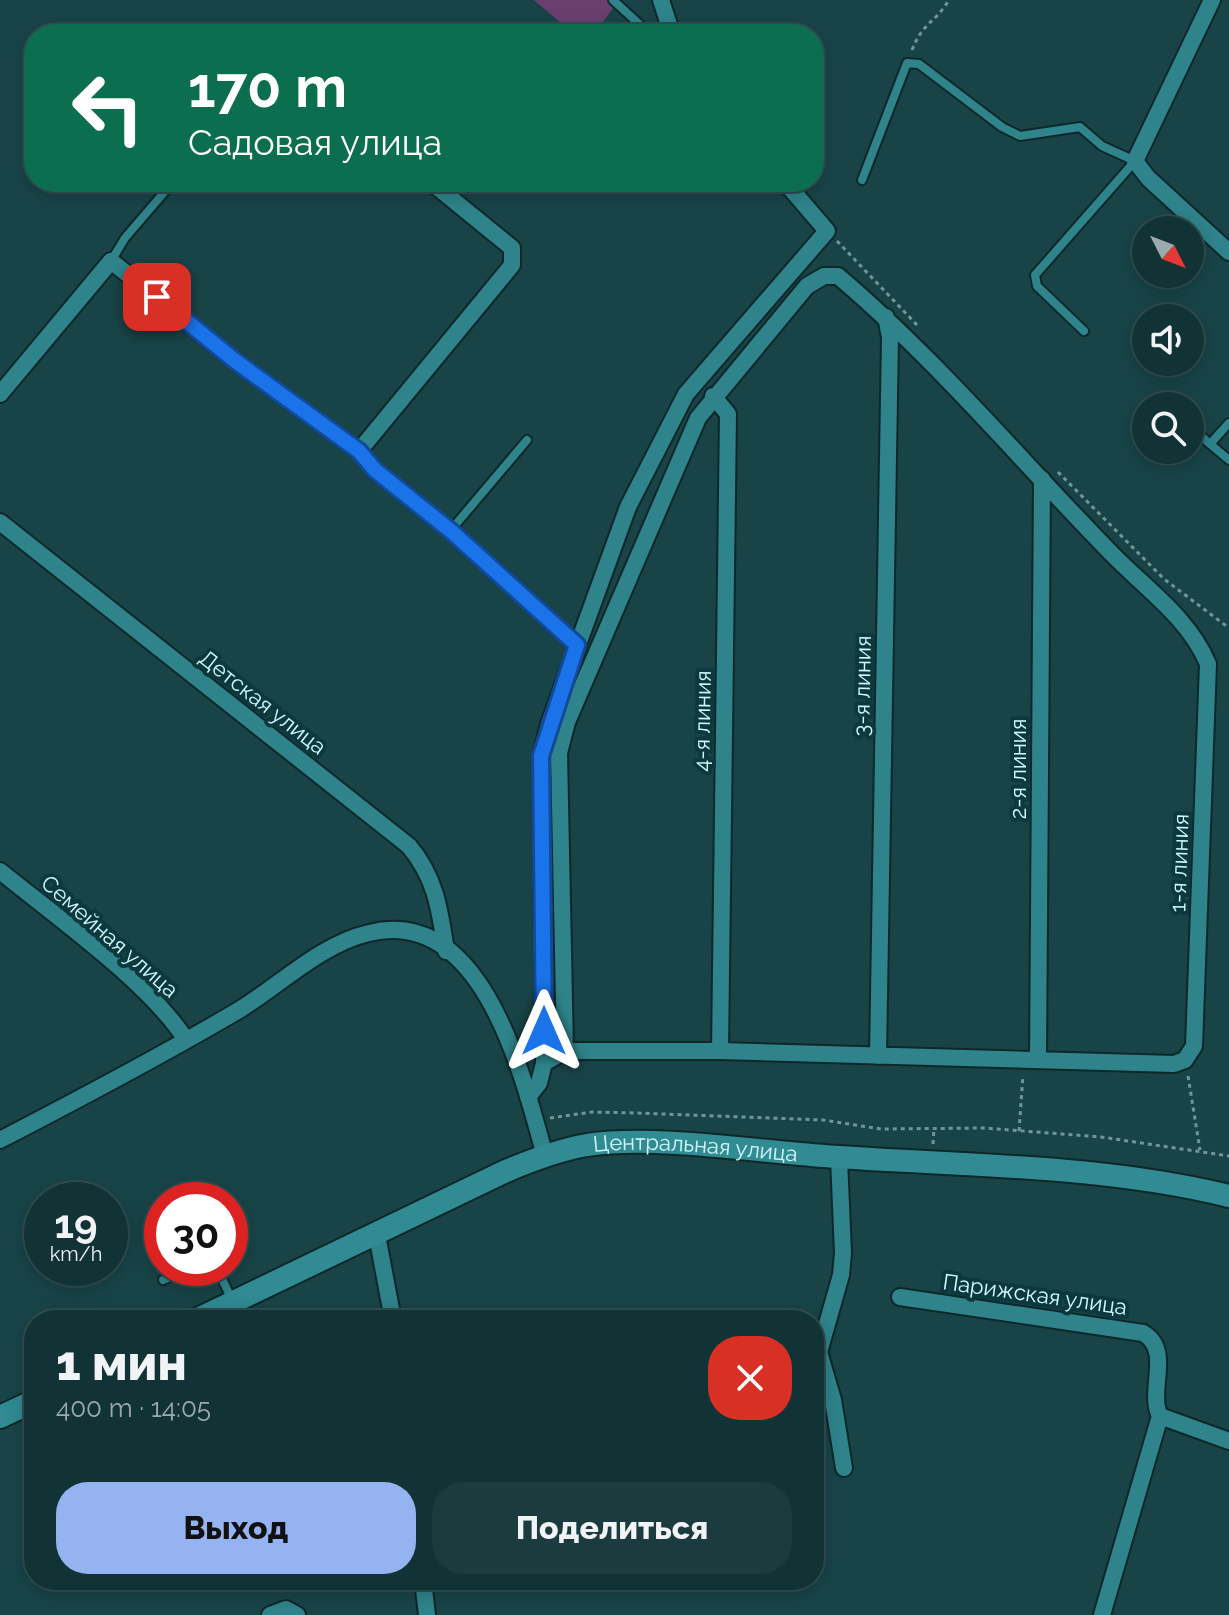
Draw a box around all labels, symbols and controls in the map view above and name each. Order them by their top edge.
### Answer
text: 170 m [188,54,347,120]
icon: left [56,56,160,160]
text: Садовая улица [188,121,442,163]
north arrow [1132,216,1204,288]
map controls [1132,216,1204,464]
pin [123,263,191,331]
icon: arrive [135,275,179,319]
button: sound [1132,304,1204,376]
button: search [1132,392,1204,464]
street label: 3-я линия [848,635,876,737]
street label: Детская улица [194,644,332,760]
street label: 4-я линия [688,670,716,772]
street label: 2-я линия [1005,719,1031,819]
street label: 1-я линия [1164,813,1194,913]
street label: Семейная улица [36,869,184,1003]
position arrow [502,989,586,1073]
street label: Центральная улица [592,1129,799,1167]
speed limit sign: 30 [144,1182,248,1286]
text: 19 [54,1200,98,1247]
text: km/h [50,1242,102,1266]
street label: Парижская улица [941,1268,1129,1320]
text: 1 мин [56,1335,187,1391]
button: close [708,1336,792,1420]
text: 400 m · 14:05 [56,1393,211,1423]
button: Выход [56,1482,416,1574]
button: Поделиться [432,1482,792,1574]

